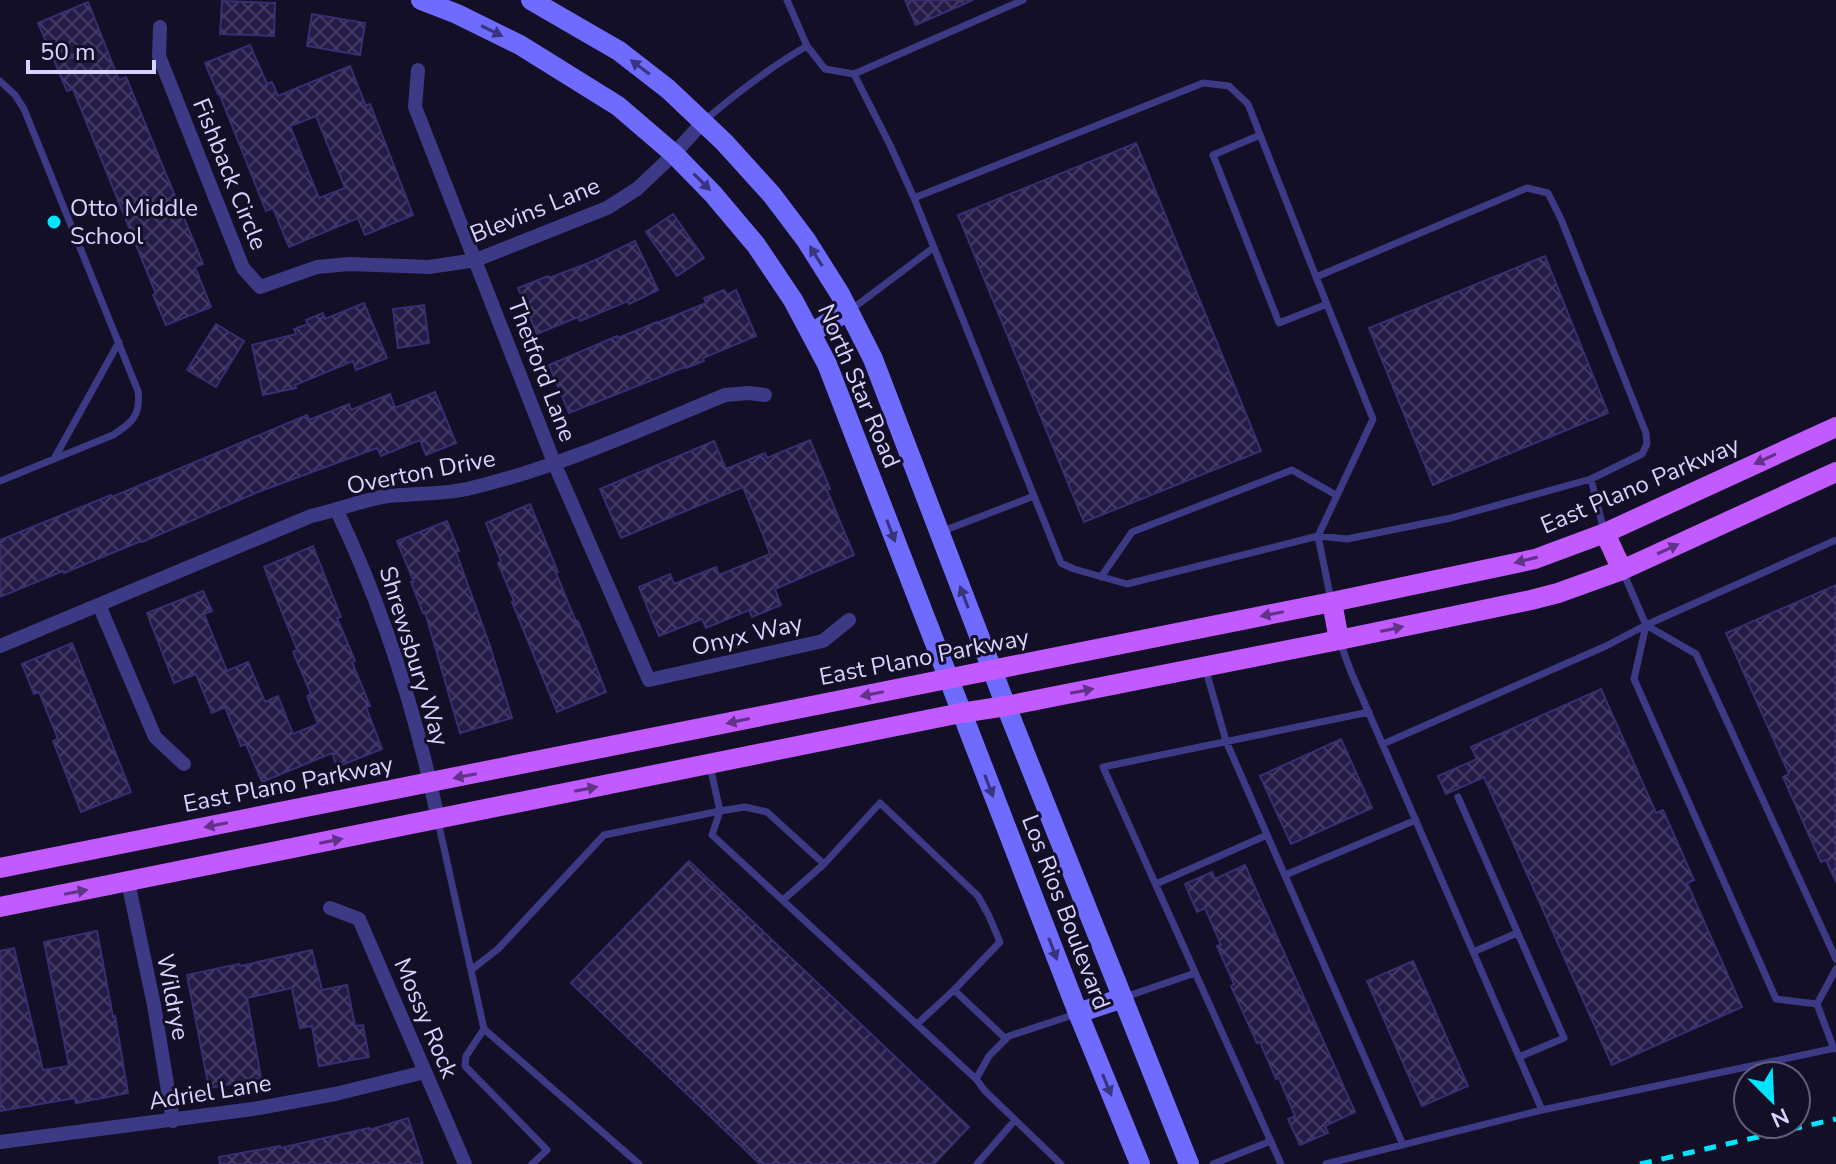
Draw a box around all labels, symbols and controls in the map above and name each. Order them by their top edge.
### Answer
scale bar [28,24,154,74]
one-way arrow [481,24,504,38]
text: 50 m [40,36,96,68]
one-way arrow [629,59,651,75]
street label: Fishback Circle [185,93,275,255]
street label: Blevins Lane [465,169,605,251]
one-way arrow [692,172,711,191]
place label: Otto Middle School [70,192,198,252]
marker: Otto Middle School [45,213,63,231]
one-way arrow [809,245,823,267]
street label: Thetford Lane [500,294,584,446]
street label: North Star Road [810,299,908,473]
street label: East Plano Parkway [1536,428,1745,541]
street label: Overton Drive [344,442,498,502]
one-way arrow [1753,452,1777,466]
one-way arrow [885,520,898,544]
one-way arrow [1656,543,1679,556]
one-way arrow [1513,554,1538,567]
street label: Shrewsbury Way [371,562,457,750]
one-way arrow [957,585,970,609]
street label: Onyx Way [688,607,806,663]
one-way arrow [1259,608,1284,621]
street label: East Plano Parkway [816,621,1032,693]
one-way arrow [1380,622,1405,635]
one-way arrow [1070,684,1095,697]
one-way arrow [859,688,884,701]
one-way arrow [725,715,750,728]
street label: East Plano Parkway [180,748,396,820]
one-way arrow [452,770,477,782]
one-way arrow [983,774,996,798]
one-way arrow [574,782,599,795]
street label: Los Rios Boulevard [1014,810,1118,1014]
one-way arrow [204,819,229,832]
one-way arrow [319,834,344,846]
one-way arrow [64,885,89,898]
one-way arrow [1047,937,1060,961]
street label: Wildrye [149,951,197,1043]
street label: Mossy Rock [386,953,466,1084]
north arrow [1732,1060,1812,1140]
street label: Adriel Lane [146,1067,274,1117]
one-way arrow [1101,1073,1114,1097]
text: N [1766,1100,1793,1134]

